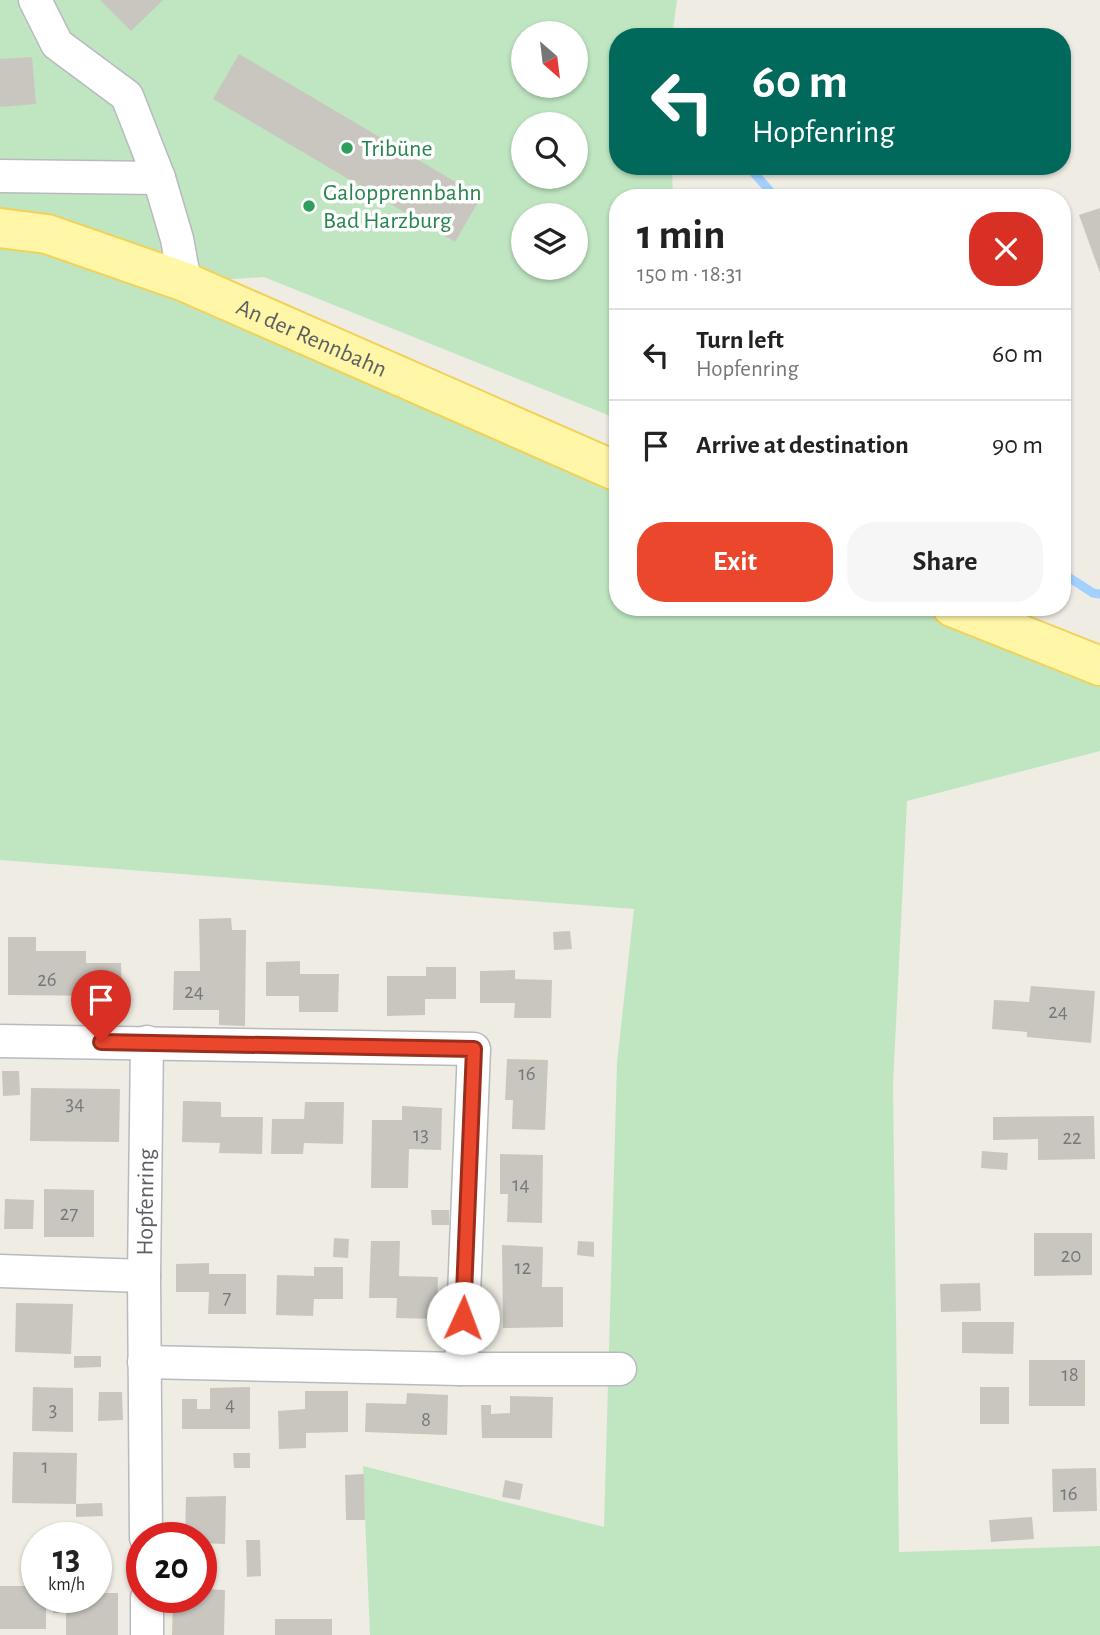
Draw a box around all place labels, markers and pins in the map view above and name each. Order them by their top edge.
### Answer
place label: Tribüne [361,137,433,161]
marker: Tribüne [339,140,355,156]
place label: Galopprennbahn Bad Harzburg [323,181,482,233]
marker: Galopprennbahn Bad Harzburg [301,198,317,214]
pin [71,970,131,1042]

